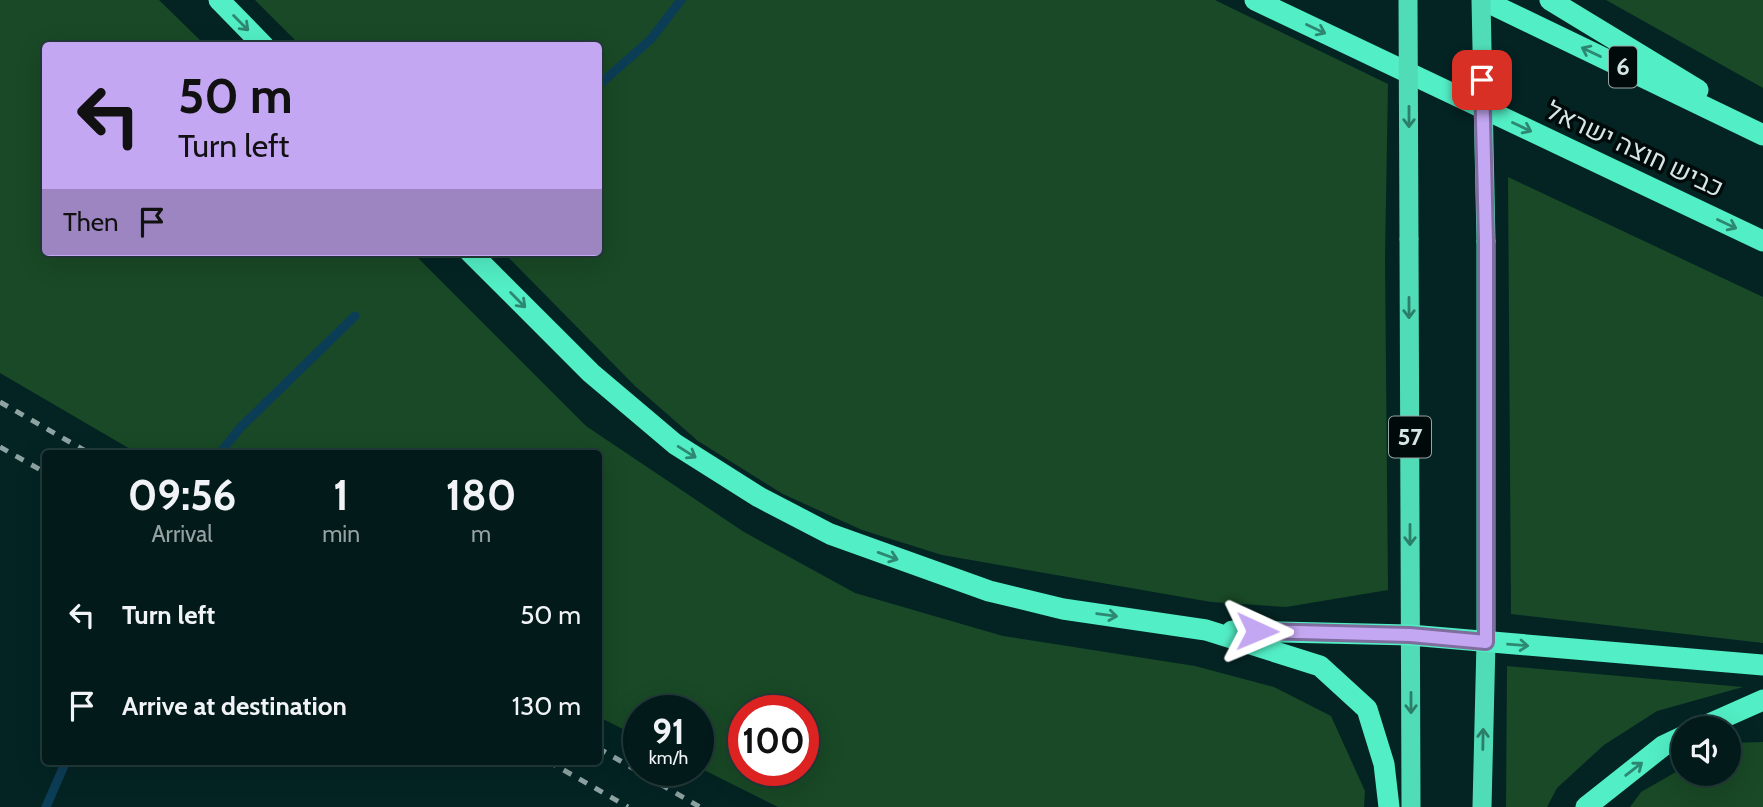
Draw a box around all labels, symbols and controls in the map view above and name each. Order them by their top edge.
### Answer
one-way arrow [233,14,250,31]
one-way arrow [1305,23,1326,37]
one-way arrow [1581,45,1602,58]
road number: 6 [1609,46,1637,88]
pin [1452,50,1512,110]
icon: arrive [1463,61,1501,99]
text: 50 m [178,66,293,125]
icon: left [63,70,154,161]
street label: כביש חוצה ישראל [1541,94,1729,204]
one-way arrow [1402,105,1415,128]
one-way arrow [1511,121,1532,134]
text: Turn left [178,126,289,165]
icon: arrive [133,203,171,241]
text: Then [63,206,119,238]
one-way arrow [1716,218,1737,232]
one-way arrow [509,292,526,309]
one-way arrow [1402,296,1416,319]
road number: 57 [1389,416,1431,458]
one-way arrow [677,445,696,460]
text: 09:56 [128,469,236,521]
text: 1 [333,469,349,521]
text: 180 [446,469,516,521]
text: Arrival [151,520,213,548]
text: min [322,520,360,548]
text: m [471,520,491,548]
one-way arrow [1403,523,1417,546]
one-way arrow [877,551,899,564]
position arrow [1220,594,1294,668]
icon: left [63,596,101,634]
text: Turn left [122,599,215,631]
text: 50 m [520,599,581,631]
one-way arrow [1096,609,1118,622]
one-way arrow [1507,639,1529,652]
icon: arrive [63,687,101,725]
text: Arrive at destination [122,690,347,722]
text: 130 m [512,690,581,722]
one-way arrow [1404,691,1418,714]
speed limit sign: 100 [728,695,819,786]
text: 91 [652,710,685,753]
map controls [1671,716,1741,786]
button: sound [1671,716,1741,786]
one-way arrow [1477,728,1490,751]
text: km/h [649,747,688,769]
one-way arrow [1624,762,1642,777]

